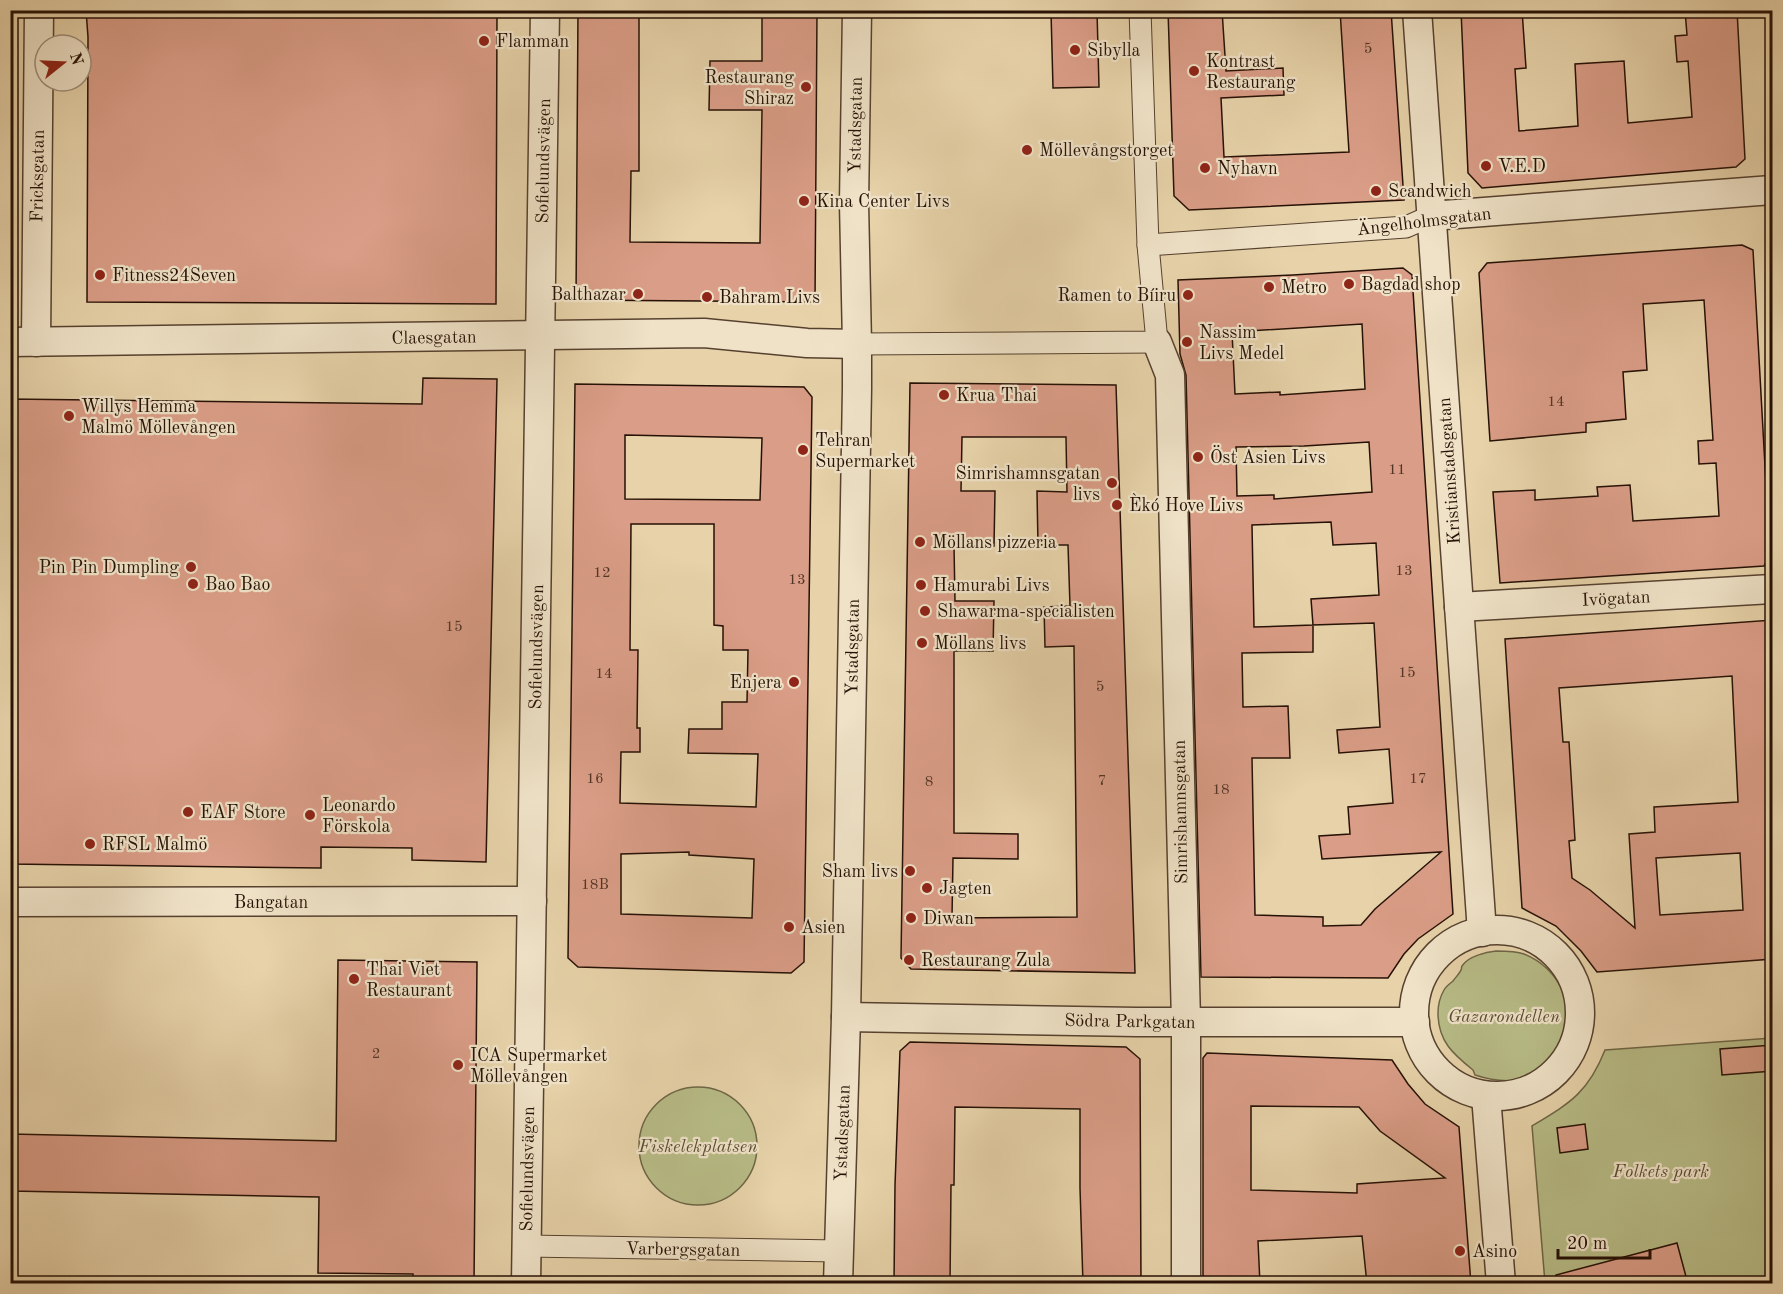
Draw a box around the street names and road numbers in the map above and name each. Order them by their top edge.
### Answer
street label: Ystadsgatan [846,76,866,174]
street label: Sofielundsvägen [534,98,554,224]
street label: Fricksgatan [28,129,48,223]
street label: Ängelholmsgatan [1355,202,1493,239]
street label: Claesgatan [391,328,477,348]
street label: Kristianstadsgatan [1436,397,1464,545]
street label: Sofielundsvägen [527,584,547,710]
street label: Ivögatan [1581,588,1651,610]
street label: Ystadsgatan [843,598,863,696]
street label: Simrishamnsgatan [1171,739,1191,884]
street label: Bangatan [234,894,309,912]
street label: Södra Parkgatan [1064,1012,1196,1032]
street label: Ystadsgatan [832,1084,854,1182]
street label: Sofielundsvägen [518,1106,538,1232]
street label: Varbergsgatan [625,1240,741,1260]

